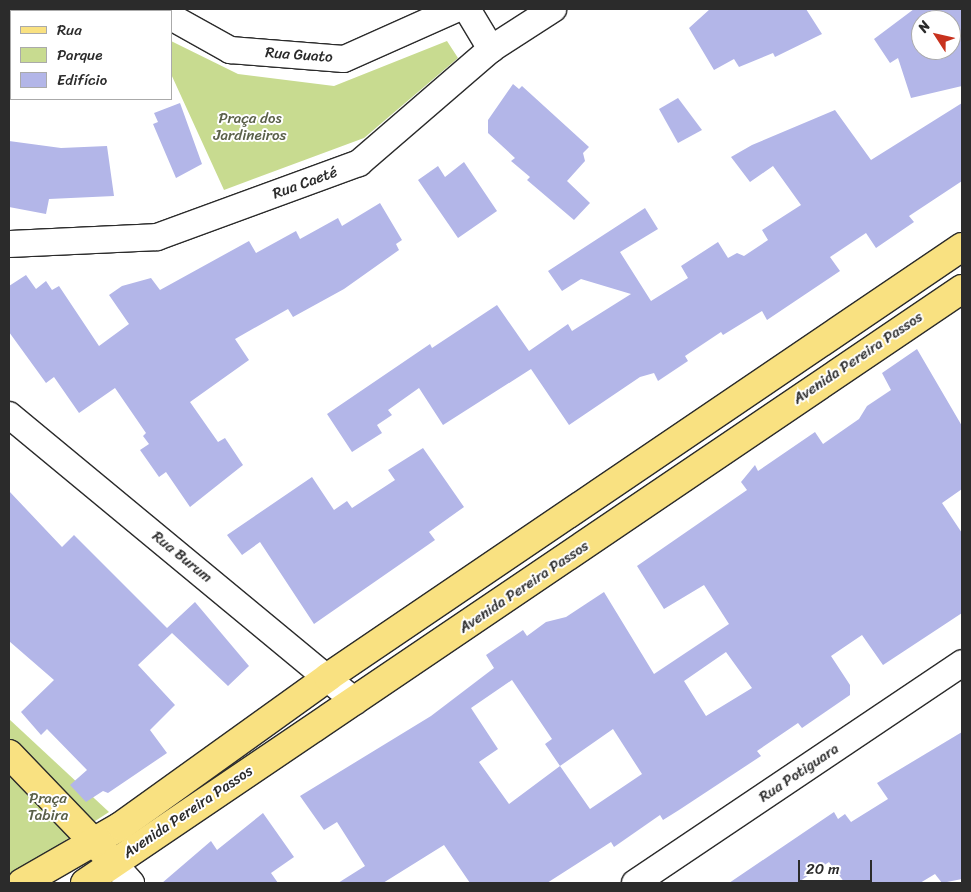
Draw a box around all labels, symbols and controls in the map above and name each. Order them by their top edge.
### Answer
legend [10,10,172,100]
north arrow [911,10,961,60]
text: N [911,16,937,38]
text: Rua [57,17,82,43]
text: Parque [57,42,102,68]
street label: Rua Guato [265,44,333,66]
text: Edifício [57,67,107,93]
park label: Praça dos Jardineiros [214,109,286,144]
street label: Rua Caeté [270,163,340,203]
street label: Avenida Pereira Passos [790,308,926,408]
street label: Rua Burum [148,527,216,587]
street label: Avenida Pereira Passos [456,537,592,637]
street label: Rua Potiguara [755,740,843,806]
street label: Avenida Pereira Passos [120,762,256,862]
park label: Praça Tabira [28,789,68,824]
scale bar [801,850,875,882]
text: 20 m [806,856,840,882]

